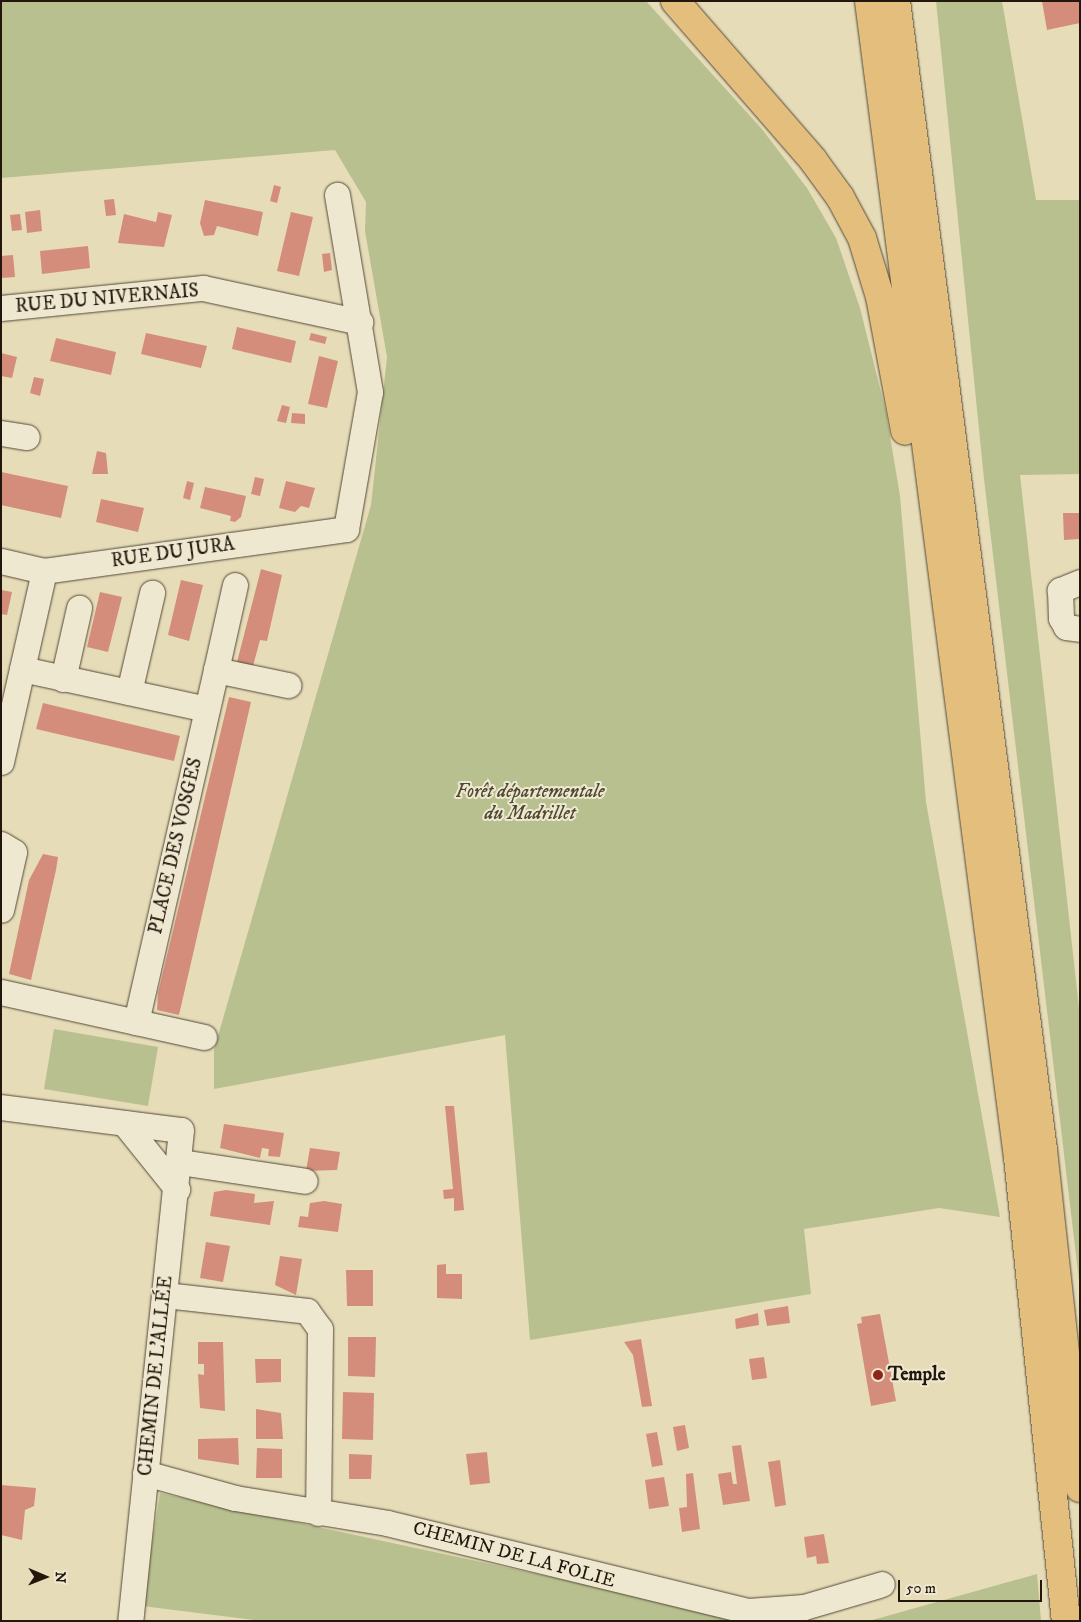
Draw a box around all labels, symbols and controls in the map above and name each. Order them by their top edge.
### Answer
street label: RUE DU NIVERNAIS [14,280,200,318]
street label: RUE DU JURA [110,533,236,573]
street label: PLACE DES VOSGES [145,756,207,936]
park label: Forêt départementale du Madrillet [455,781,605,825]
street label: CHEMIN DE L'ALLÉE [134,1275,178,1477]
place label: Temple [888,1364,946,1386]
marker: Temple [872,1369,884,1381]
street label: CHEMIN DE LA FOLIE [410,1517,618,1593]
north arrow [20,1552,70,1602]
scale bar [901,1570,1045,1602]
text: N [51,1571,69,1583]
text: 50 m [906,1579,936,1598]

